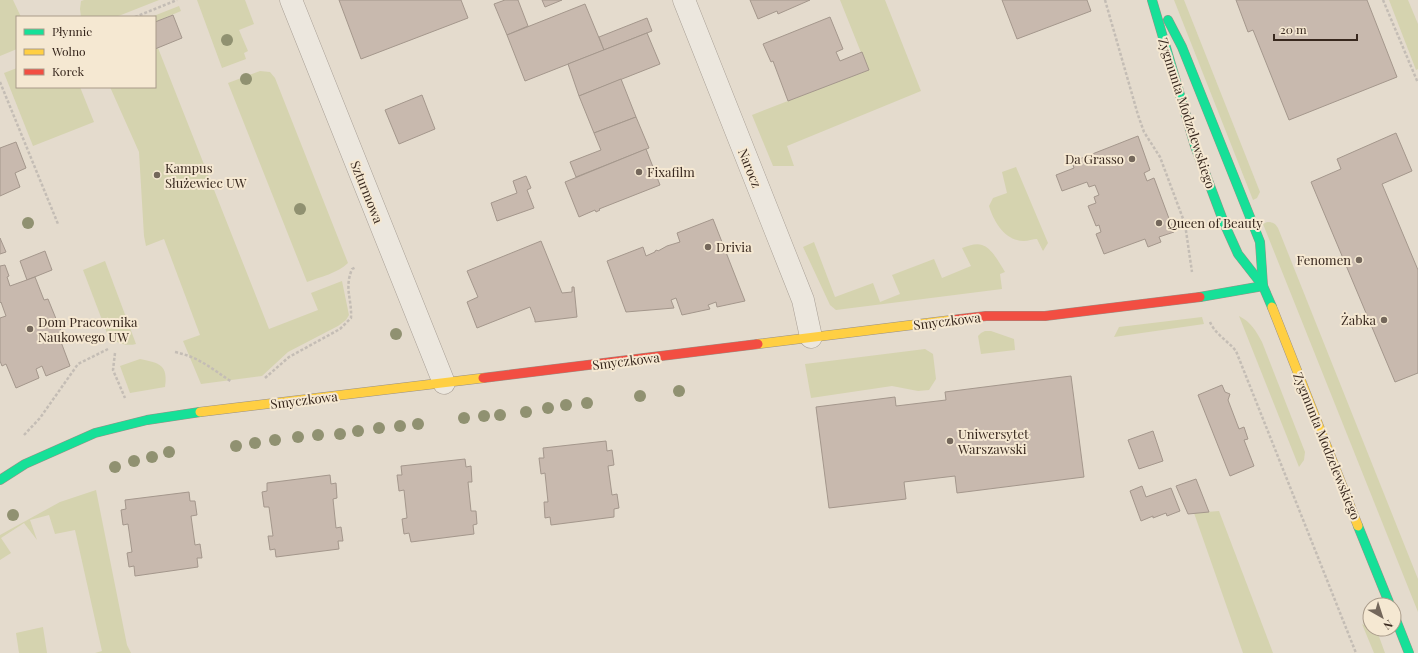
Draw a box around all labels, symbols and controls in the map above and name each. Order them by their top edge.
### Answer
legend [16,16,156,88]
scale bar [1274,16,1357,42]
text: 20 m [1280,21,1307,37]
text: Płynnie [52,23,92,39]
street label: Zygmunta Modzelewskiego [1155,35,1220,190]
text: Wolno [51,43,86,59]
text: Korek [52,63,85,79]
street label: Narocz [735,146,766,190]
place label: Da Grasso [1065,150,1124,167]
marker: Da Grasso [1127,154,1137,164]
street label: Szturmowa [347,158,388,226]
place label: Kampus Służewiec UW [165,159,247,191]
place label: Fixafilm [647,163,695,180]
marker: Fixafilm [634,167,644,177]
marker: Kampus Służewiec UW [152,170,162,180]
place label: Queen of Beauty [1167,214,1263,231]
marker: Queen of Beauty [1154,218,1164,228]
place label: Drivia [716,238,752,255]
marker: Drivia [703,242,713,252]
place label: Fenomen [1297,251,1351,268]
marker: Fenomen [1354,255,1364,265]
street label: Smyczkowa [912,308,982,333]
place label: Żabka [1341,311,1377,328]
place label: Dom Pracownika Naukowego UW [38,313,138,345]
marker: Żabka [1379,315,1389,325]
marker: Dom Pracownika Naukowego UW [25,324,35,334]
street label: Smyczkowa [591,348,661,373]
street label: Zygmunta Modzelewskiego [1290,370,1365,522]
street label: Smyczkowa [269,387,339,412]
place label: Uniwersytet Warszawski [957,425,1029,457]
marker: Uniwersytet Warszawski [945,436,955,446]
north arrow [1362,597,1402,637]
text: N [1381,617,1396,634]

